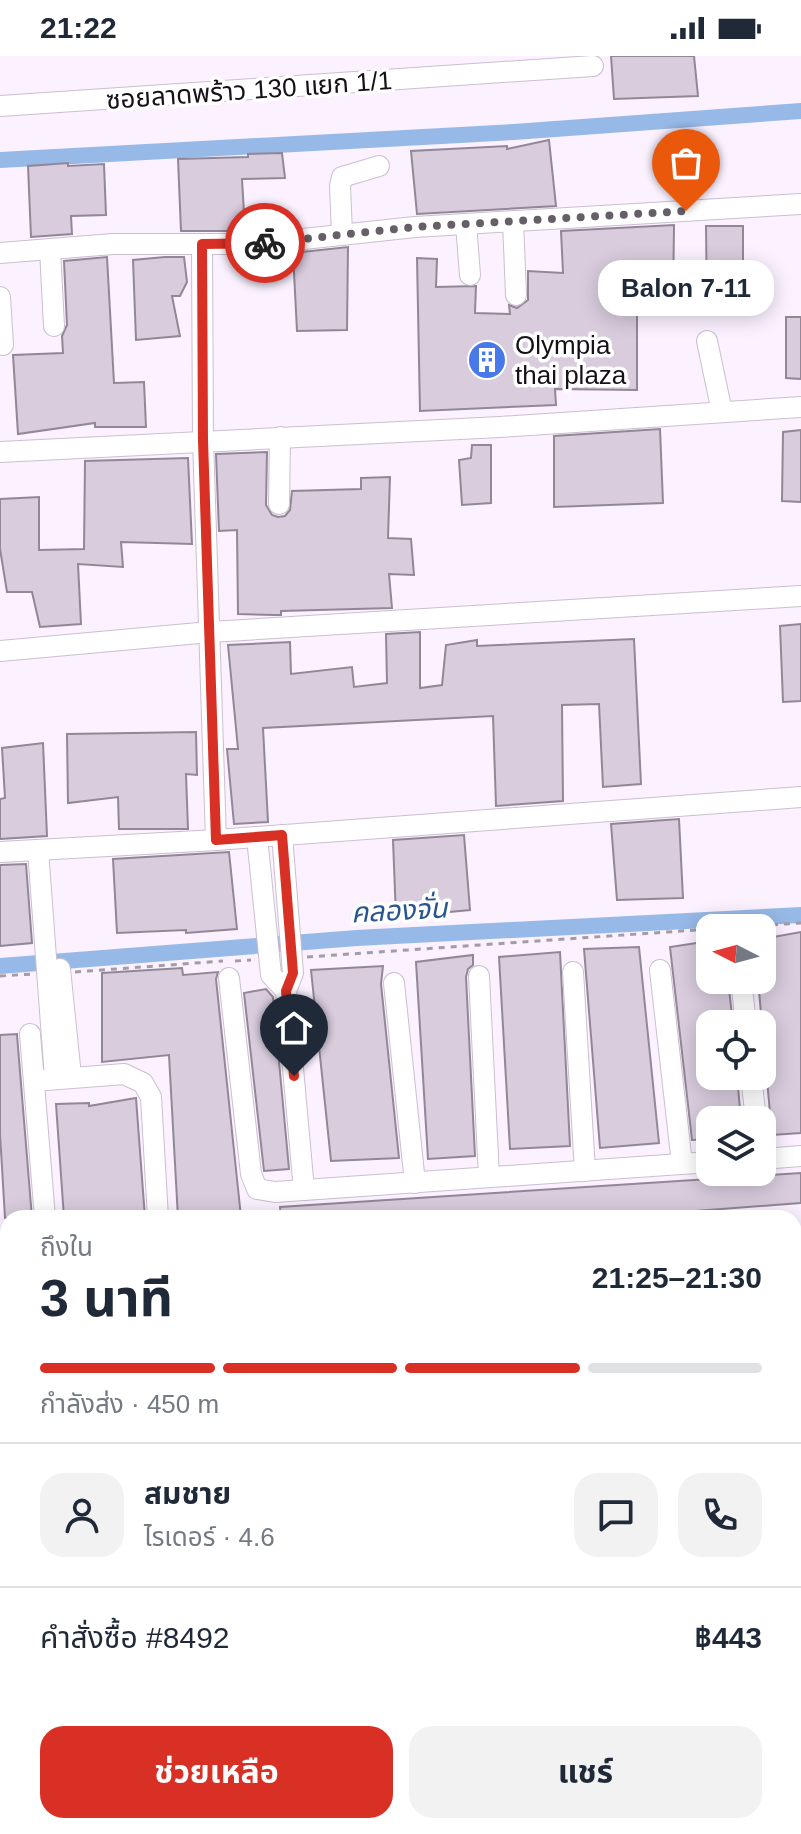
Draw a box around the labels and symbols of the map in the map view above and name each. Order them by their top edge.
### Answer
street label: ซอยลาดพร้าว 130 แยก 1/1 [105,65,393,115]
pin [652,129,720,211]
courier [225,203,305,283]
callout: Balon 7-11 [598,259,774,315]
place label: Olympia thai plaza [515,330,627,390]
building icon: Olympia thai plaza [466,339,508,381]
water label: คลองจั่น [350,890,450,928]
north arrow [696,914,776,994]
pin [260,994,328,1076]

